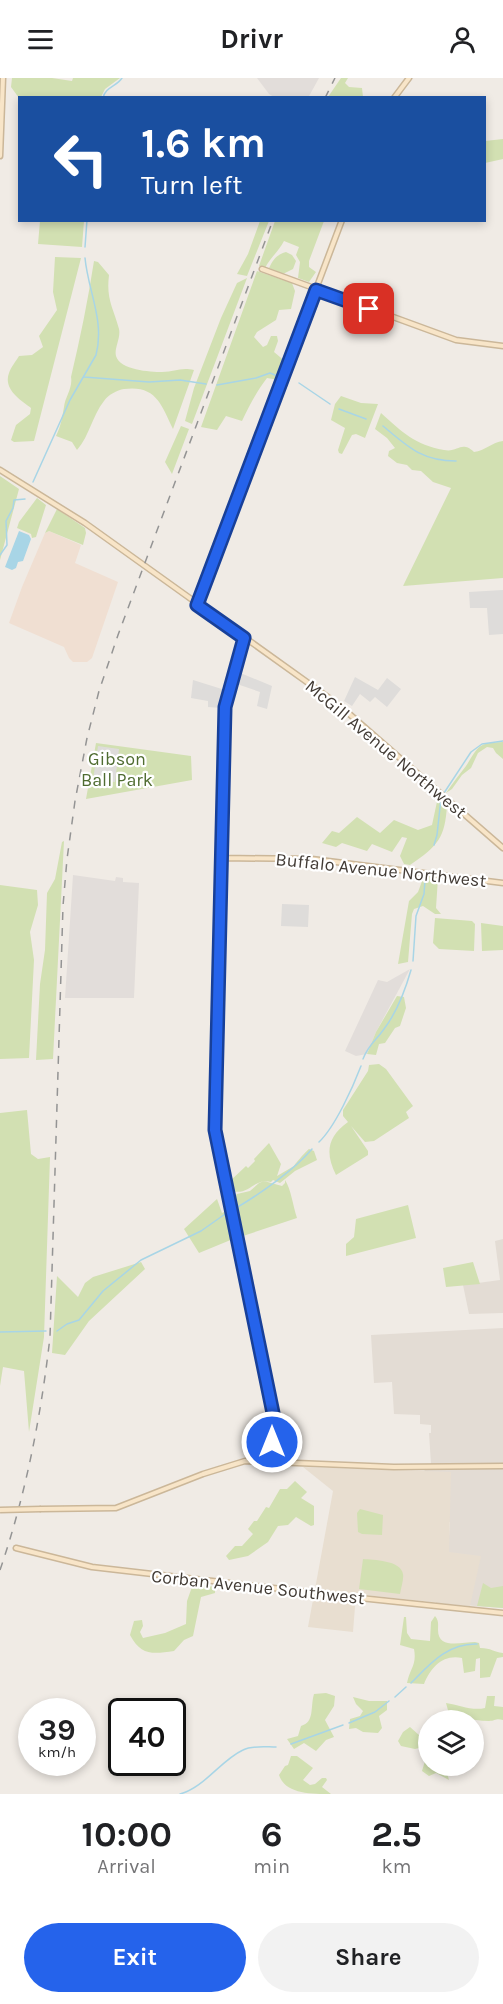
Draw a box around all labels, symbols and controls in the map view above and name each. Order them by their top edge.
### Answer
icon: menu [24,23,57,56]
text: Drivr [220,23,283,55]
icon: person [446,23,479,56]
text: 1.6 km [141,118,266,168]
icon: left [42,120,120,198]
text: Turn left [141,169,242,201]
pin [343,283,394,334]
icon: arrive [352,292,385,325]
street label: McGill Avenue Northwest [301,675,471,823]
park label: Gibson Ball Park [81,748,153,791]
street label: Buffalo Avenue Northwest [275,848,488,892]
position arrow [240,1410,304,1474]
street label: Corban Avenue Southwest [150,1565,366,1609]
speed limit sign: 40 [108,1698,186,1776]
map controls [418,1710,484,1776]
button: layers [418,1710,484,1776]
text: 39 [39,1712,75,1748]
text: km/h [38,1743,76,1761]
text: 10:00 [81,1813,172,1855]
text: 6 [261,1813,283,1855]
text: 2.5 [371,1813,422,1855]
text: Arrival [97,1855,156,1878]
text: min [253,1855,290,1878]
text: km [382,1855,412,1878]
button: Exit [24,1923,246,1992]
button: Share [258,1923,479,1992]

